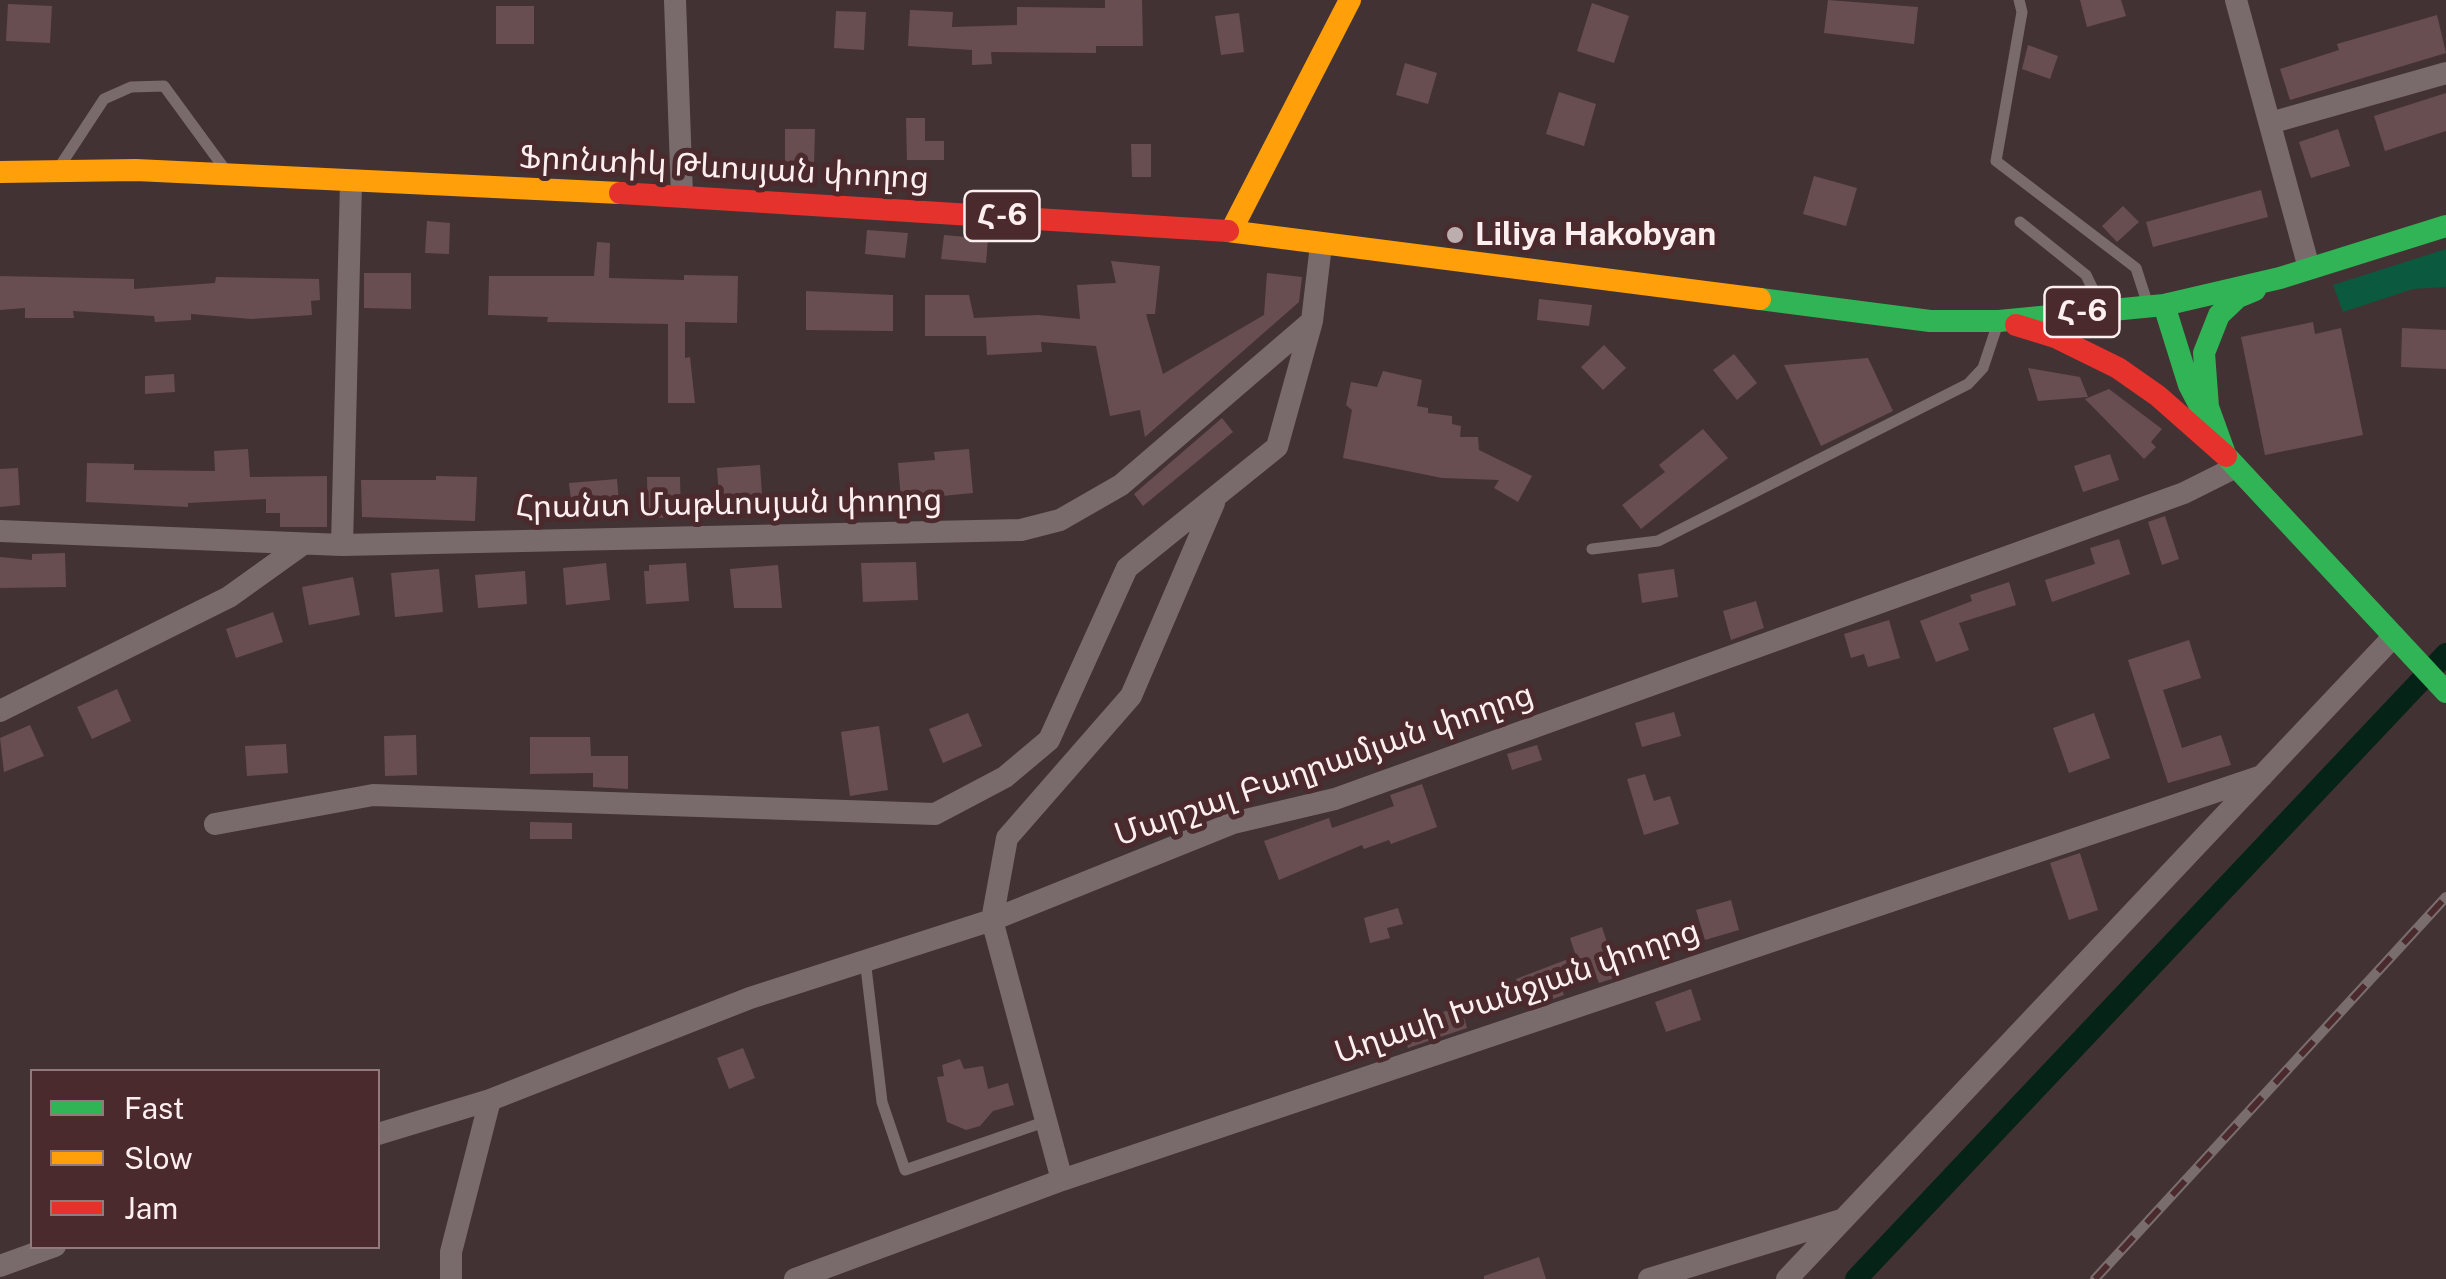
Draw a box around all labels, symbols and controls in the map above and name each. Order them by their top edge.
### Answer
street label: Ֆրոնտիկ Թևոսյան փողոց [518,138,930,198]
road number: Հ-6 [964,191,1040,241]
place label: Liliya Hakobyan [1475,216,1716,254]
marker: Liliya Hakobyan [1444,224,1466,246]
road number: Հ-6 [2044,287,2120,337]
street label: Հրանտ Մաթևոսյան փողոց [515,481,943,527]
street label: Մարշալ Բաղրամյան փողոց [1109,675,1539,855]
street label: Աղասի Խանջյան փողոց [1330,912,1704,1072]
legend [30,1069,380,1249]
text: Fast [124,1090,184,1126]
text: Slow [124,1140,193,1176]
text: Jam [124,1190,178,1226]

